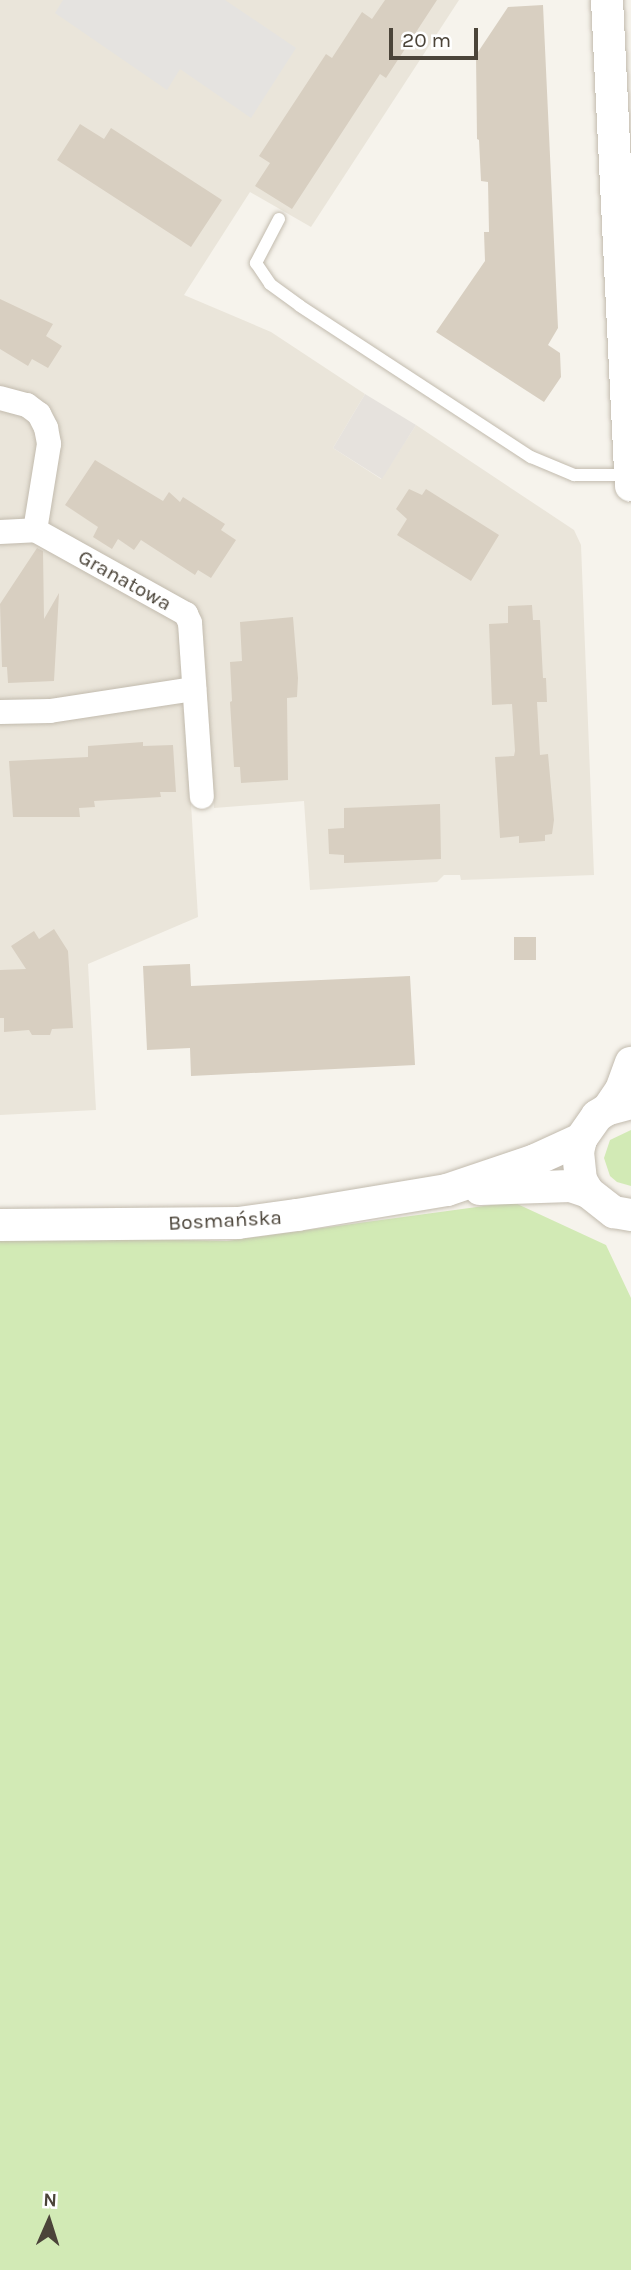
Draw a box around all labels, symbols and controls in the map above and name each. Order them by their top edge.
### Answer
scale bar [393,14,482,58]
text: 20 m [402,28,451,52]
street label: Granatowa [74,544,176,616]
street label: Bosmańska [167,1204,283,1236]
north arrow [14,2186,84,2256]
text: N [43,2189,57,2211]

